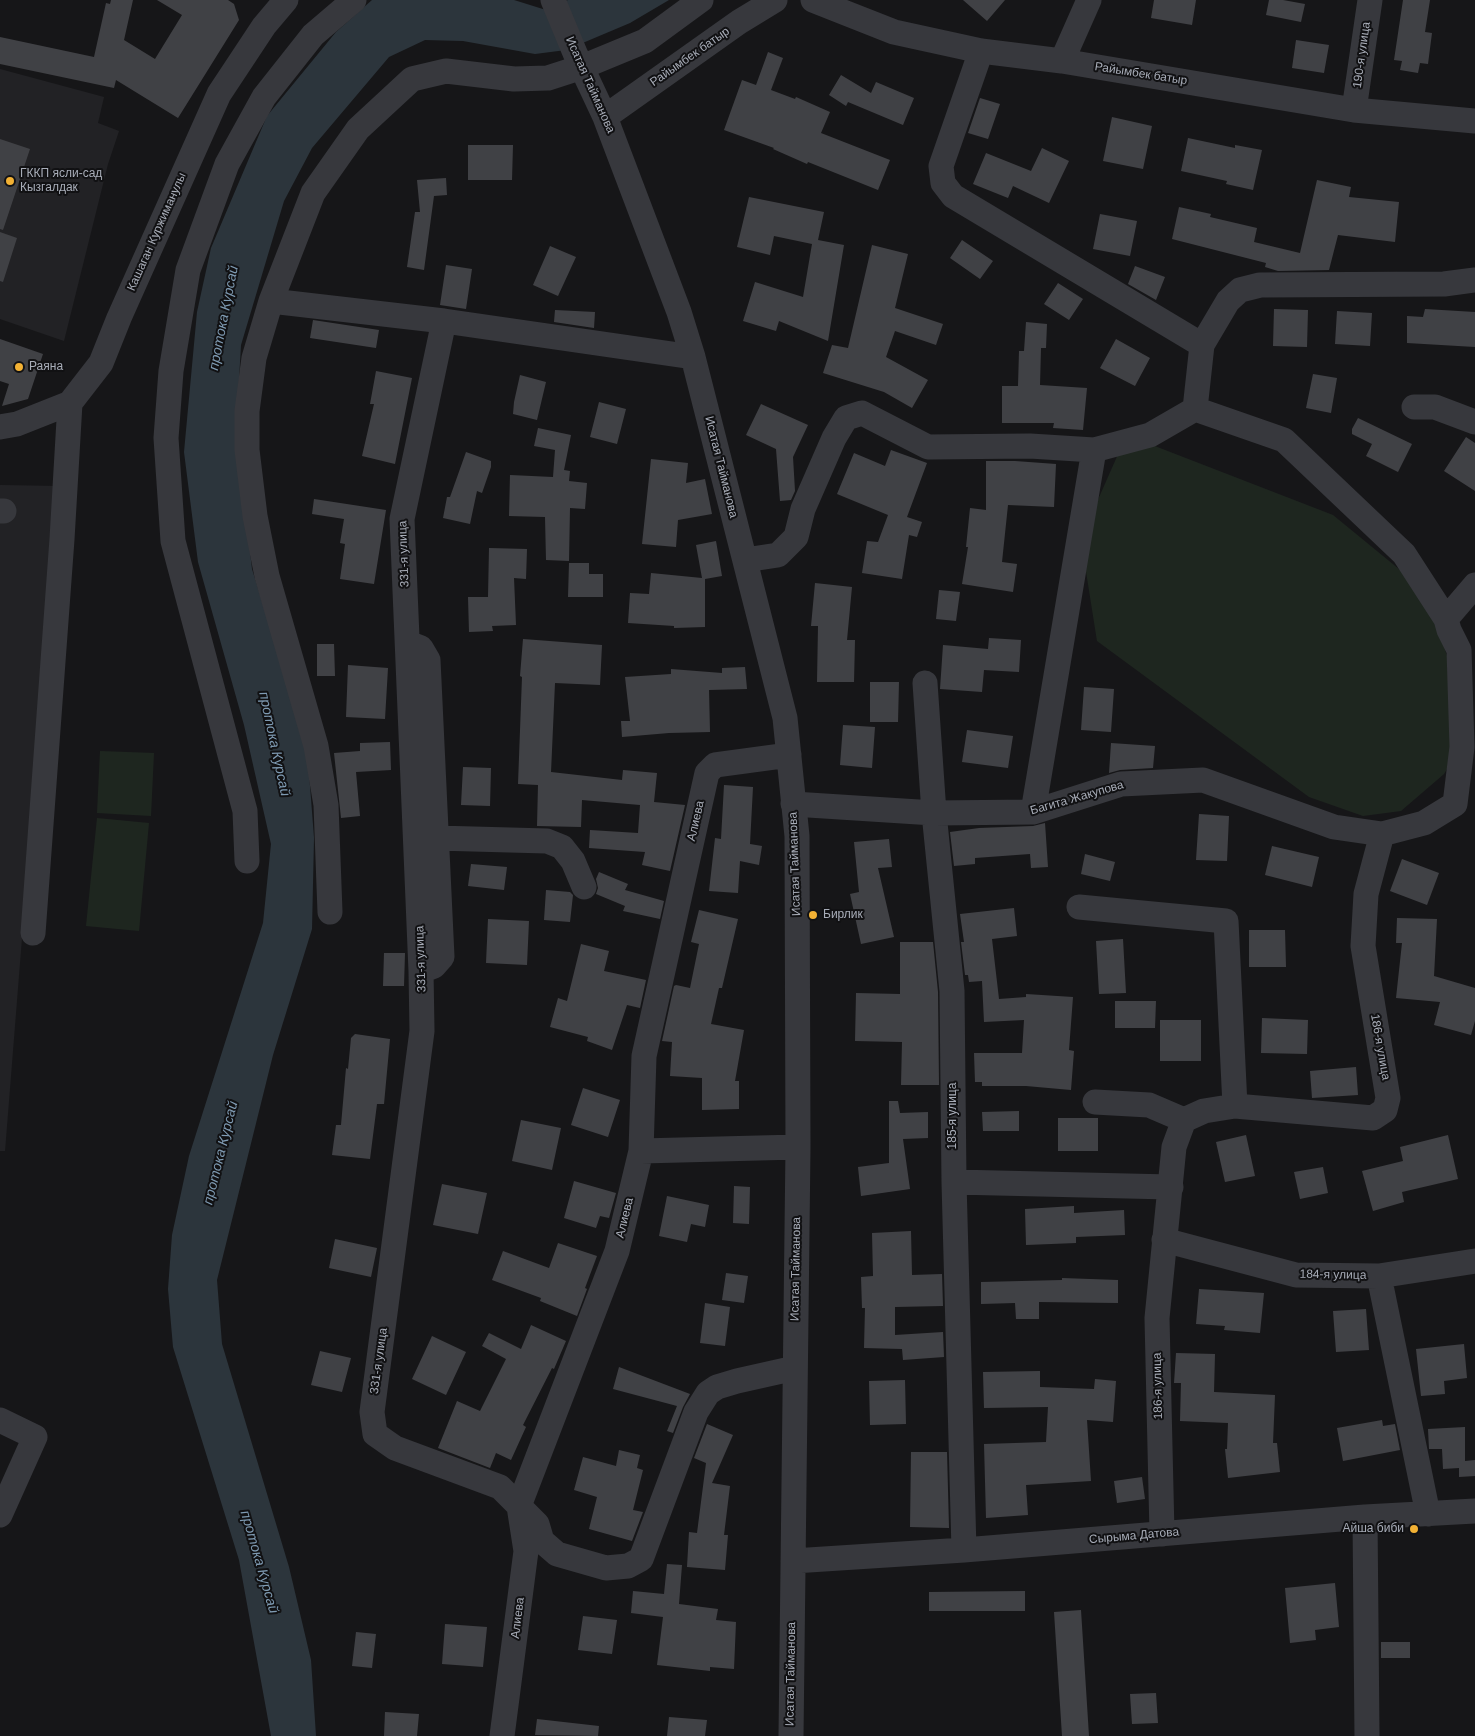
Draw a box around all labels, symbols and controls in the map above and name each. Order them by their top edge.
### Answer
street label: 190-я улица [1350,21,1374,89]
street label: Райымбек батыр [648,24,732,90]
street label: Исатая Тайманова [562,34,618,136]
street label: Райымбек батыр [1094,60,1188,88]
place label: ГККП ясли-сад Кызгалдак [20,167,102,195]
street label: Кашаган Куржиманулы [124,171,190,293]
marker: ГККП ясли-сад Кызгалдак [4,175,16,187]
water label: протока Курсай [206,264,242,372]
place label: Раяна [29,360,63,374]
marker: Раяна [13,361,25,373]
street label: Исатая Тайманова [701,415,741,519]
street label: 331-я улица [396,520,412,588]
water label: протока Курсай [255,690,293,798]
street label: Багита Жакупова [1029,778,1125,818]
street label: Алиева [684,799,708,843]
street label: Исатая Тайманова [786,812,804,916]
place label: Бирлик [823,908,863,922]
marker: Бирлик [807,909,819,921]
street label: 331-я улица [413,925,429,993]
street label: 186-я улица [1367,1013,1393,1081]
street label: 185-я улица [946,1083,960,1149]
water label: протока Курсай [200,1099,242,1207]
street label: Алиева [613,1196,637,1240]
street label: Исатая Тайманова [788,1217,804,1321]
street label: 184-я улица [1299,1267,1367,1283]
street label: 331-я улица [367,1327,391,1395]
street label: 186-я улица [1150,1352,1166,1420]
water label: протока Курсай [236,1509,282,1615]
place label: Айша биби [1343,1522,1404,1536]
marker: Айша биби [1408,1523,1420,1535]
street label: Сырыма Датова [1088,1525,1180,1547]
street label: Алиева [508,1597,528,1639]
street label: Исатая Тайманова [783,1622,799,1726]

